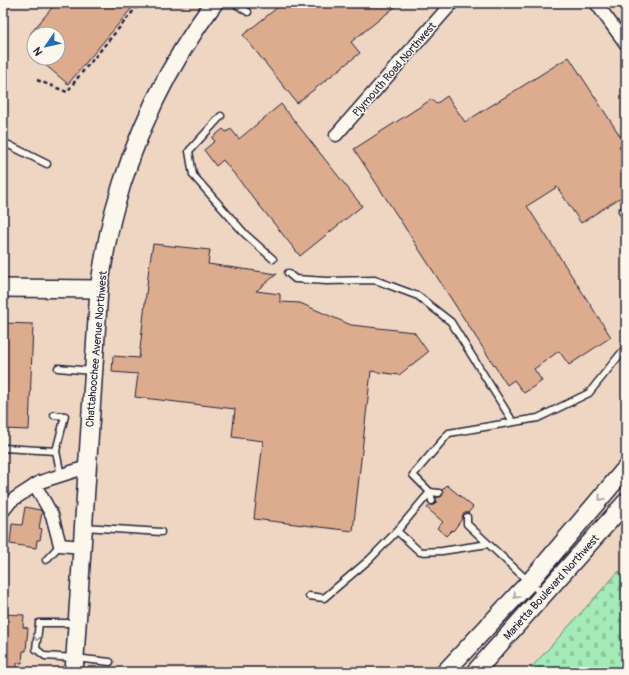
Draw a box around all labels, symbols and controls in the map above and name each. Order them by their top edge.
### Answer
street label: Plymouth Road Northwest [350,19,439,119]
north arrow [26,26,66,66]
text: N [30,44,46,58]
street label: Chattahoochee Avenue Northwest [83,270,110,428]
one-way arrow [598,493,605,500]
street label: Marietta Boulevard Northwest [501,532,602,643]
one-way arrow [513,591,521,599]
one-way arrow [33,635,42,641]

